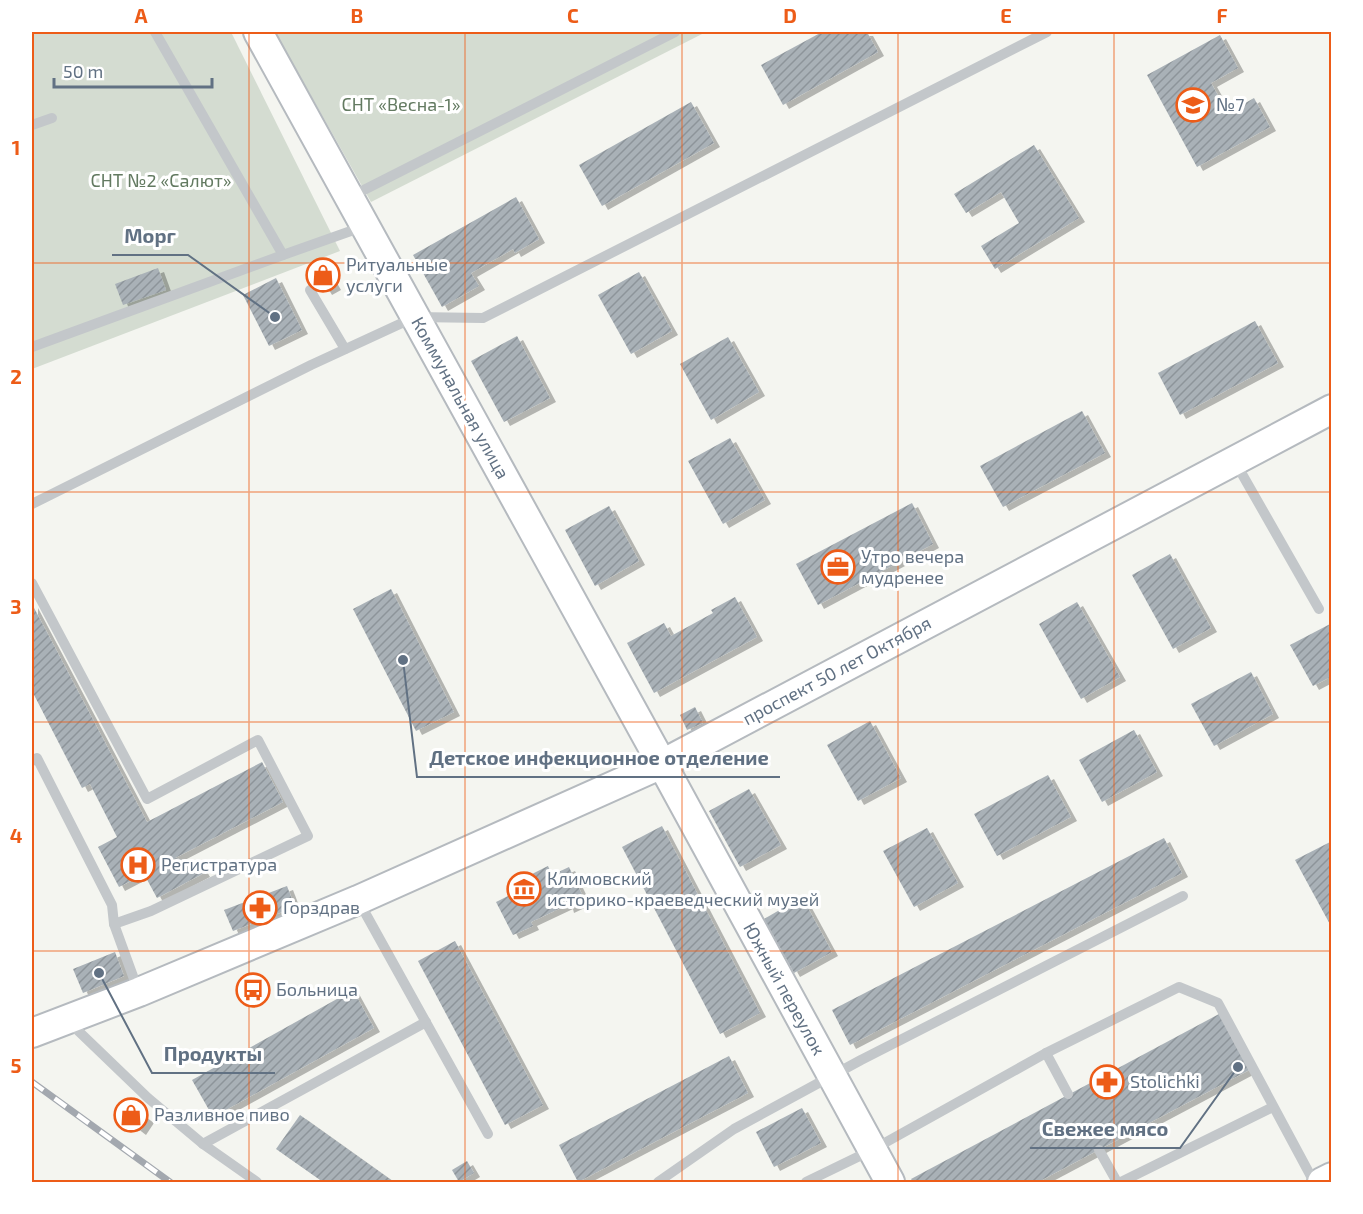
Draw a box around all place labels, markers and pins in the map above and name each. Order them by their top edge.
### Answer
school or university icon: №7 [1175,87,1211,123]
place label: №7 [1216,93,1244,115]
callout: Морг [112,217,188,255]
place label: Ритуальные услуги [346,253,448,296]
shop icon: Ритуальные услуги [305,257,341,293]
place label: Утро вечера мудренее [861,545,964,588]
office icon: Утро вечера мудренее [820,549,856,585]
callout: Детское инфекционное отделение [417,739,780,777]
hospital icon: Регистратура [120,847,156,883]
place label: Регистратура [161,853,277,875]
place label: Климовский историко-краеведческий музей [547,867,819,910]
museum icon: Климовский историко-краеведческий музей [506,871,542,907]
pharmacy icon: Горздрав [242,890,278,926]
place label: Горздрав [283,896,360,918]
bus stop icon: Больница [235,972,271,1008]
place label: Больница [276,978,358,1000]
callout: Продукты [152,1035,275,1073]
pharmacy icon: Stolichki [1089,1064,1125,1100]
place label: Stolichki [1130,1070,1200,1092]
shop icon: Разливное пиво [113,1097,149,1133]
place label: Разливное пиво [154,1103,290,1125]
callout: Свежее мясо [1030,1110,1180,1148]

